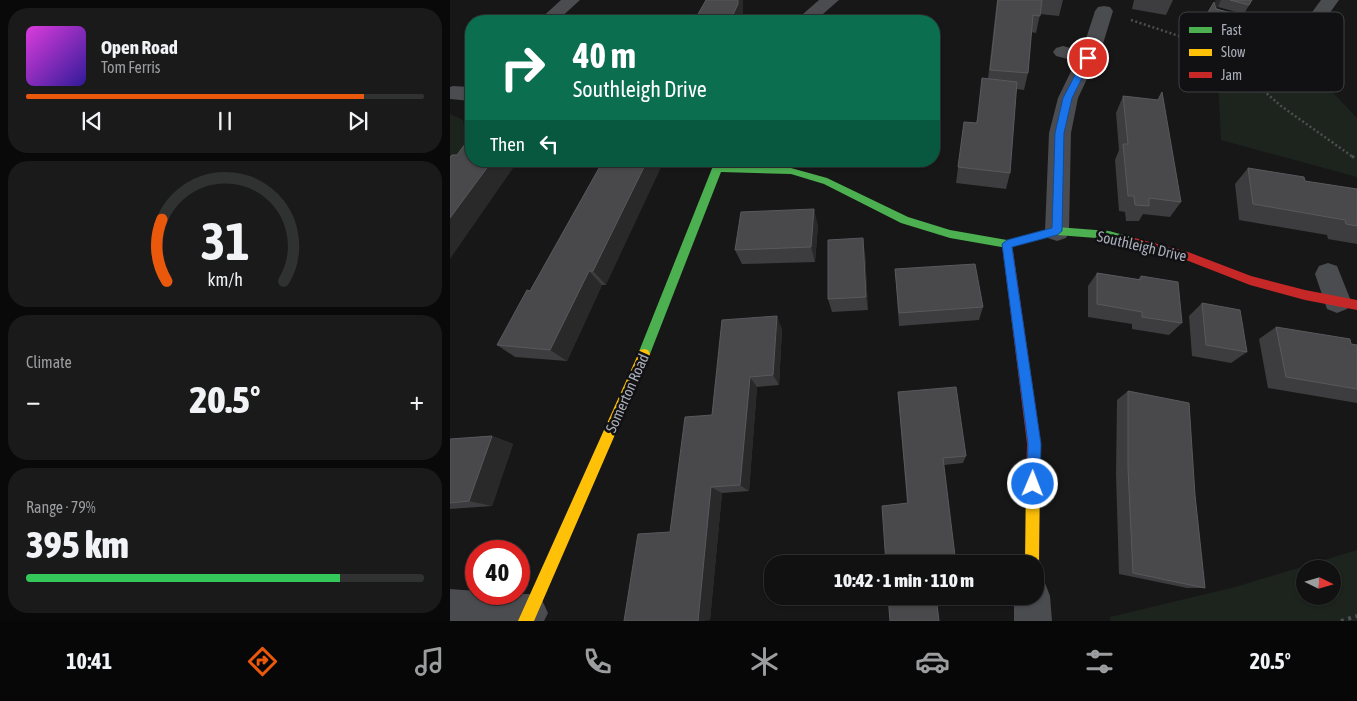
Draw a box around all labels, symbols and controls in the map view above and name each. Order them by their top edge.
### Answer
legend [1179,12,1344,92]
text: Fast [1221,22,1242,38]
icon: right [490,35,555,100]
text: 40 m [573,35,636,75]
text: Open Road [101,36,178,58]
pin [1067,37,1109,79]
icon: arrive [1074,44,1102,72]
text: Slow [1221,44,1246,60]
text: Tom Ferris [101,58,160,76]
text: Jam [1221,67,1242,83]
text: Southleigh Drive [573,76,707,102]
icon: previous [78,107,106,135]
icon: pause [211,107,239,135]
icon: next [344,107,372,135]
icon: left [535,130,563,158]
text: Then [490,133,525,155]
text: 31 [201,211,249,271]
street label: Southleigh Drive [1096,227,1189,265]
text: km/h [207,269,243,290]
street label: Somerton Road [602,351,652,435]
text: Climate [26,353,72,371]
text: 20.5° [190,378,260,421]
text: − [26,384,41,416]
text: + [409,384,424,416]
position arrow [1006,457,1058,509]
text: Range · 79% [26,498,96,516]
text: 395 km [26,523,129,566]
speed limit sign: 40 [465,540,530,605]
north arrow [1296,560,1341,605]
map controls [1296,560,1341,605]
text: 10:42 · 1 min · 110 m [834,569,974,591]
icon: directions [245,644,280,679]
icon: music [412,644,447,679]
icon: phone [580,644,615,679]
icon: climate [747,644,782,679]
icon: car [915,644,950,679]
icon: filters [1082,644,1117,679]
text: 10:41 [66,648,112,674]
text: 20.5° [1250,648,1291,674]

